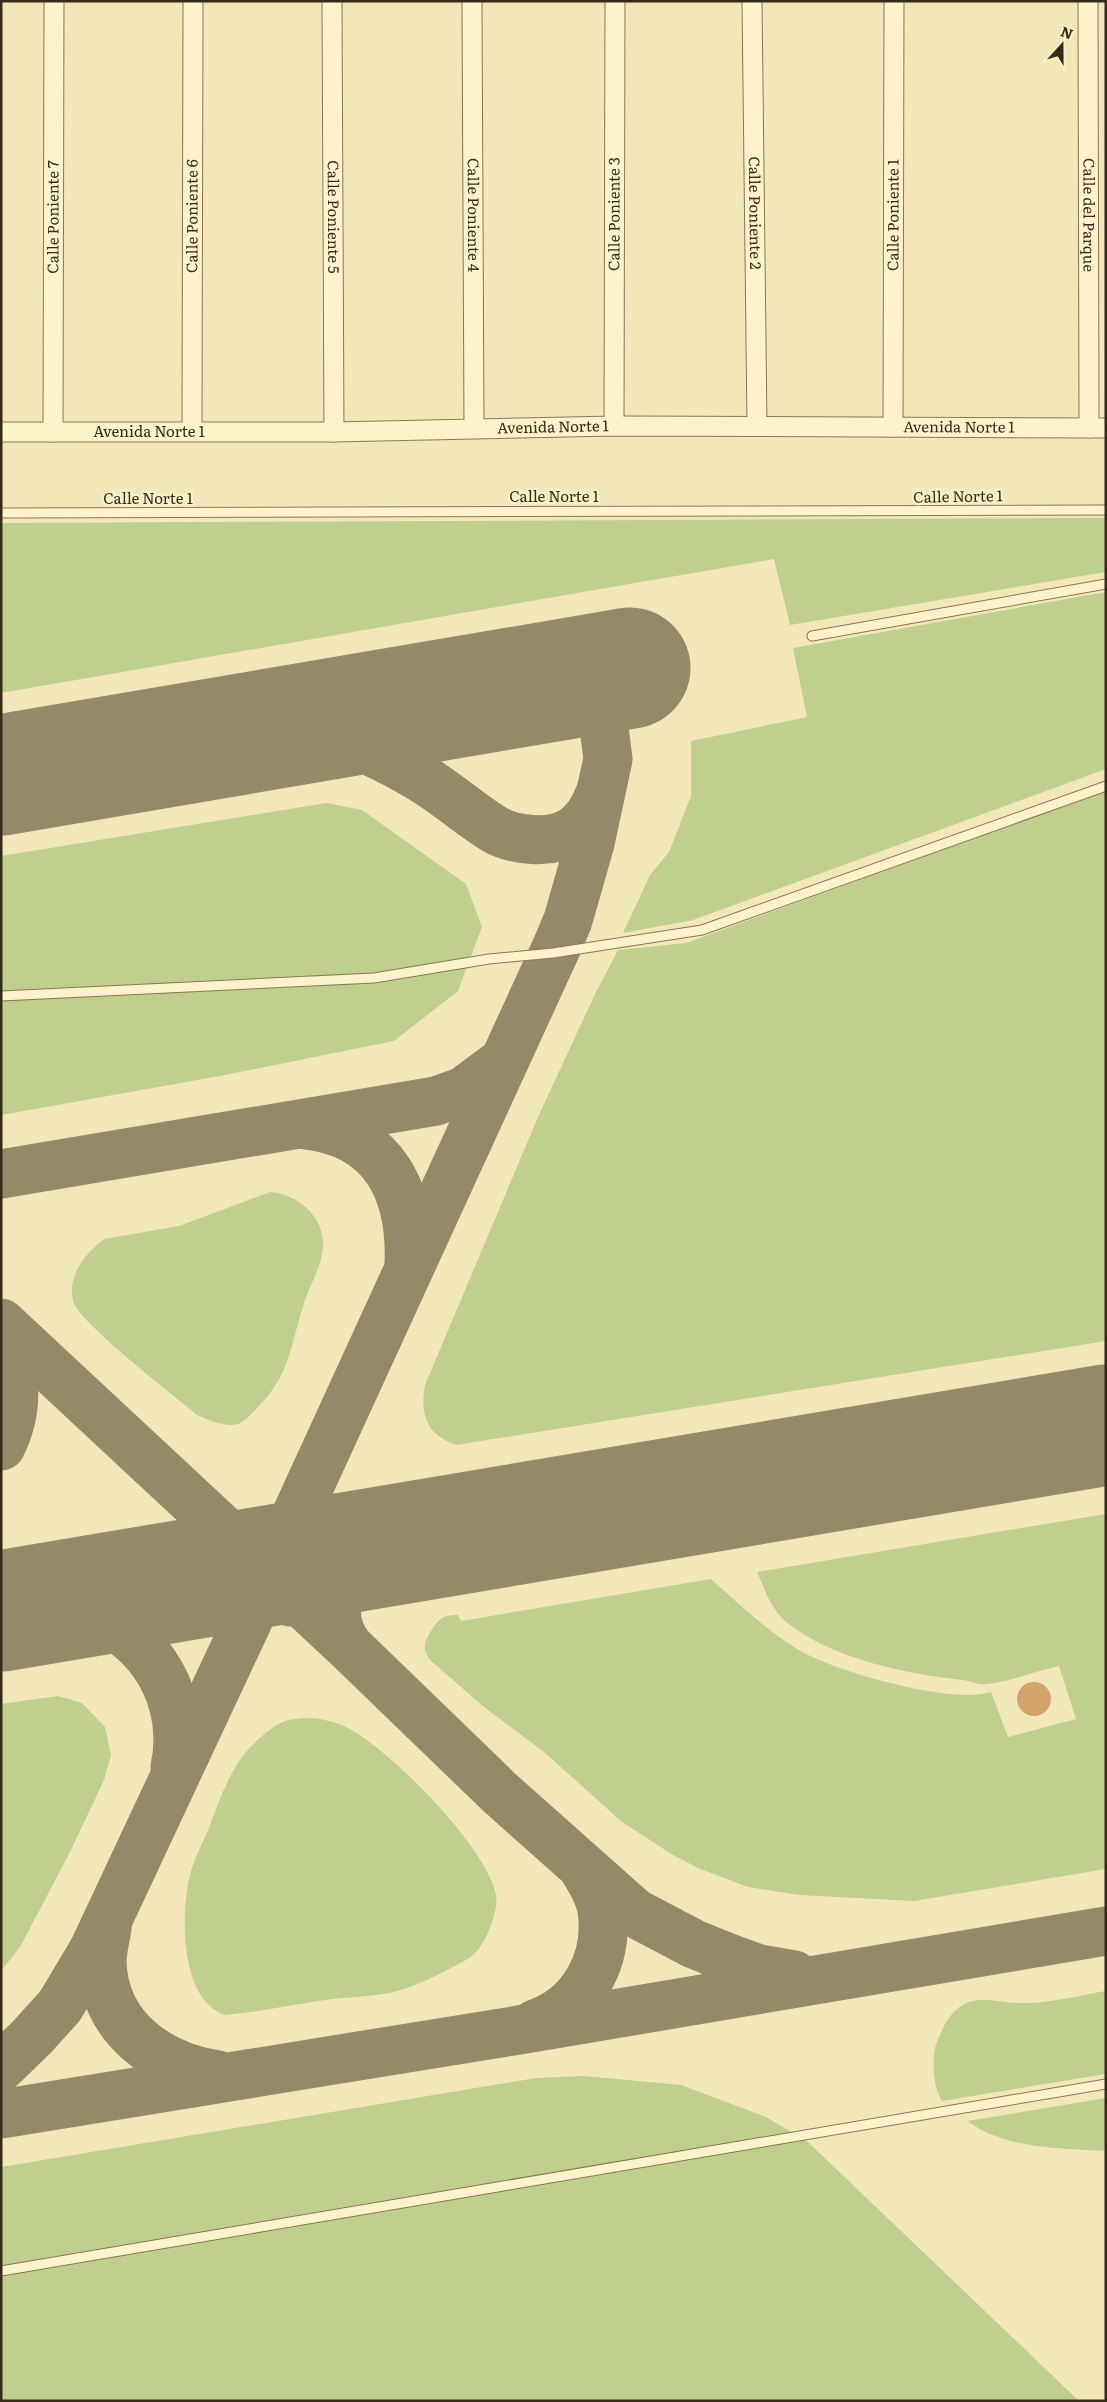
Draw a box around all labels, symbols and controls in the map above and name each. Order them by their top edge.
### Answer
north arrow [1037,20,1087,70]
text: N [1058,20,1076,43]
street label: Calle Poniente 2 [744,156,768,270]
street label: Calle Poniente 3 [601,157,625,271]
street label: Calle Poniente 4 [463,158,486,272]
street label: Calle del Parque [1078,158,1102,272]
street label: Calle Poniente 6 [179,159,203,273]
street label: Calle Poniente 1 [880,159,904,271]
street label: Calle Poniente 7 [40,160,64,274]
street label: Calle Poniente 5 [323,160,346,274]
street label: Avenida Norte 1 [497,413,609,439]
street label: Avenida Norte 1 [903,414,1015,438]
street label: Avenida Norte 1 [93,419,205,442]
street label: Calle Norte 1 [913,483,1003,508]
street label: Calle Norte 1 [509,484,599,507]
street label: Calle Norte 1 [103,486,193,509]

